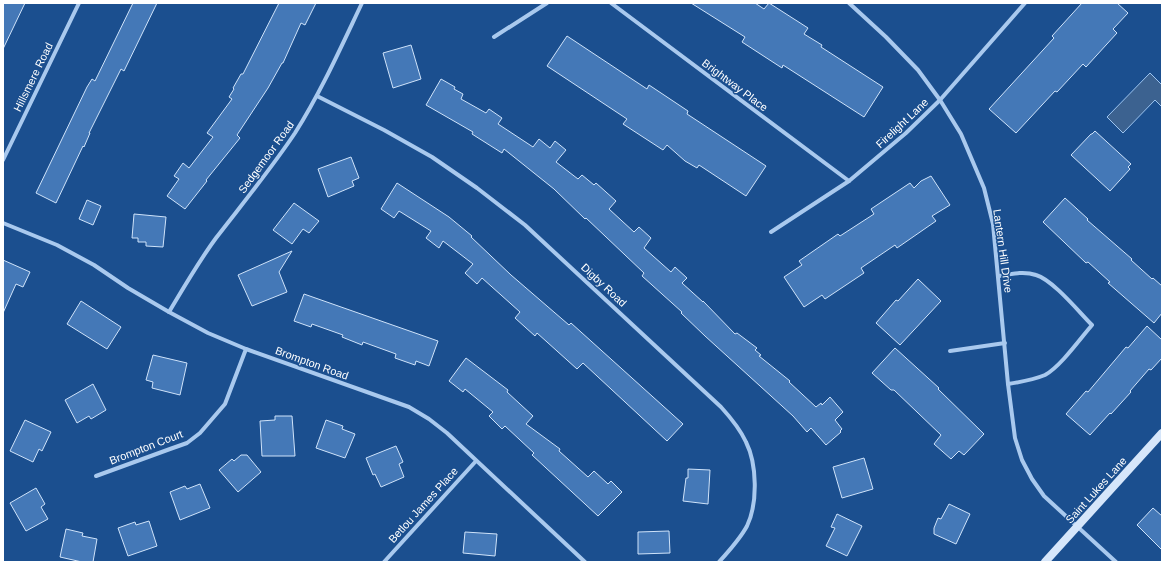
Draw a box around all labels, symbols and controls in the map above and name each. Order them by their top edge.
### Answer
street label: Hillsmere Road [11,41,55,113]
street label: Brightway Place [700,56,770,114]
street label: Firelight Lane [874,96,930,150]
street label: Sedgemoor Road [236,119,296,195]
street label: Lantern Hill Drive [991,208,1015,294]
street label: Digby Road [579,261,629,309]
street label: Brompton Road [274,344,350,382]
street label: Brompton Court [108,427,184,467]
street label: Saint Lukes Lane [1063,454,1129,526]
street label: Betlou James Place [386,465,460,545]

